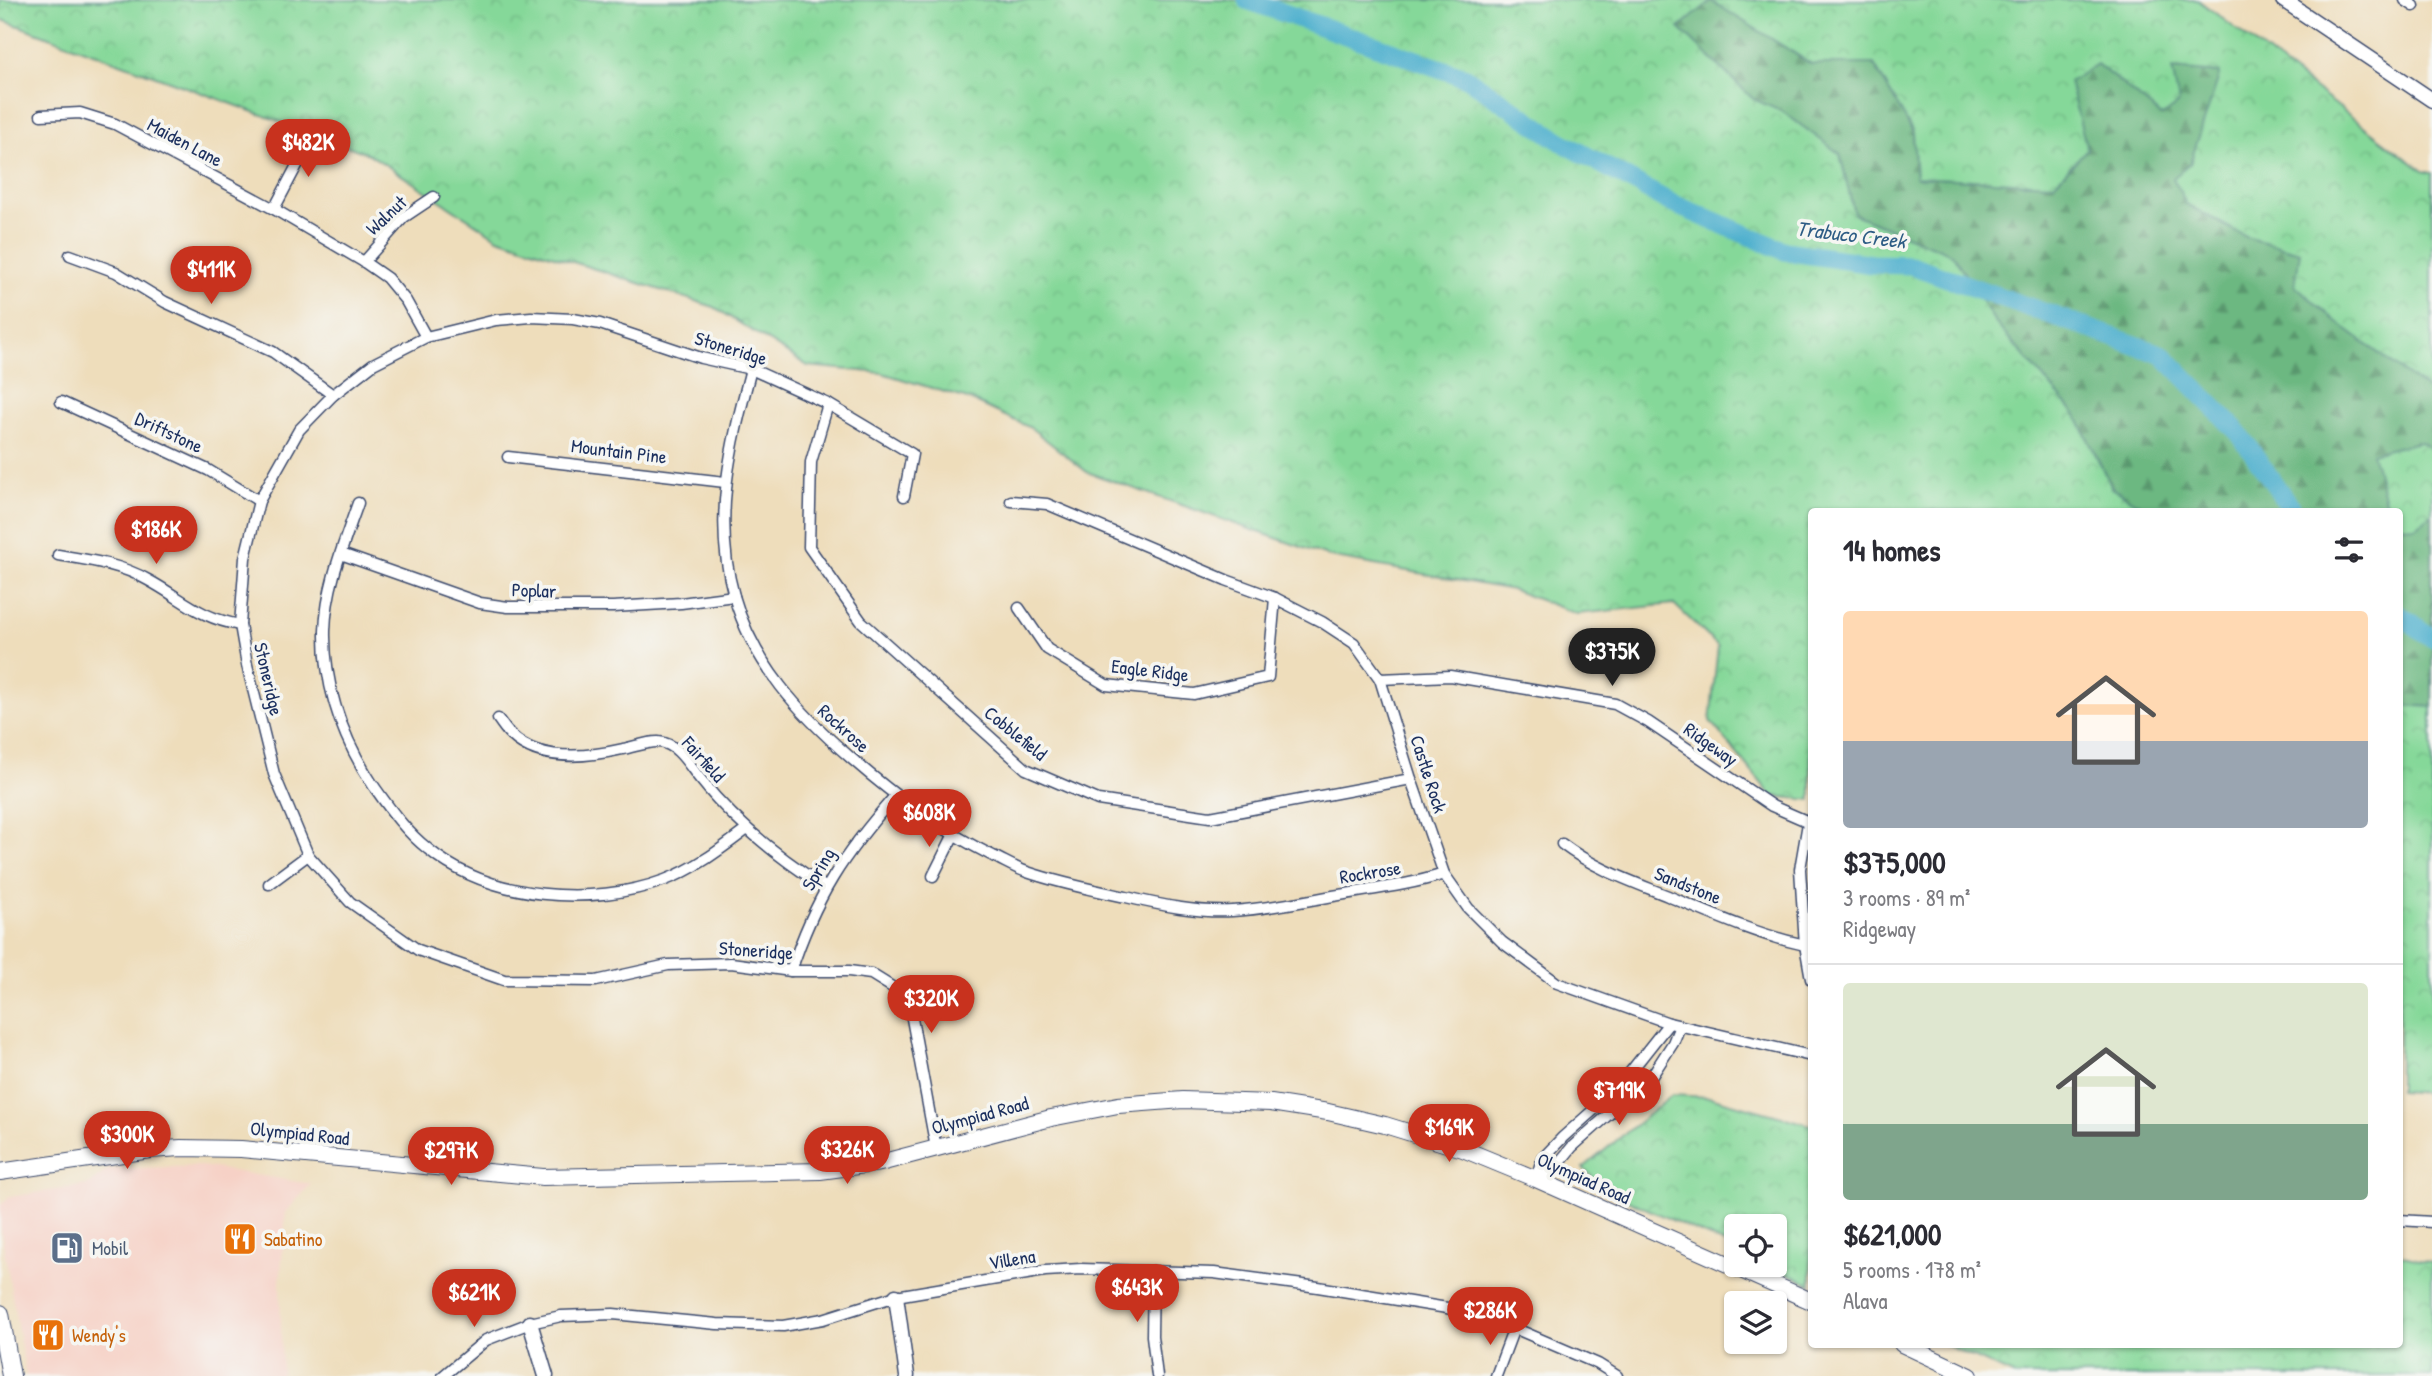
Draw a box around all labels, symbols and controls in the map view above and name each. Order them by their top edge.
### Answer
street label: Maiden Lane [143,111,228,173]
pin: $482K [259,120,357,179]
text: $482K [281,126,335,157]
street label: Walnut [360,189,412,241]
water label: Trabuco Creek [1795,213,1910,256]
pin: $411K [162,246,260,306]
text: $411K [186,253,236,284]
street label: Stoneridge [692,325,771,371]
street label: Driftstone [131,405,207,459]
street label: Mountain Pine [570,432,669,470]
pin: $186K [107,506,205,566]
text: $186K [130,513,182,544]
text: 14 homes [1843,530,1941,570]
icon: filters [2330,531,2368,569]
street label: Poplar [511,576,557,604]
pin: $375K [1563,628,1661,688]
text: $375K [1584,635,1640,666]
street label: Stoneridge [248,640,290,718]
street label: Eagle Ridge [1110,652,1191,688]
icon: home [2043,657,2169,783]
street label: Rockrose [812,698,876,758]
street label: Cobblefield [979,700,1053,767]
street label: Ridgeway [1679,716,1743,772]
street label: Fairfield [676,730,732,788]
street label: Castle Rock [1404,732,1454,816]
pin: $608K [880,790,978,849]
text: $608K [902,796,956,827]
text: $375,000 [1843,842,1946,882]
street label: Spring [795,843,841,895]
street label: Rockrose [1338,854,1403,890]
street label: Sandstone [1651,860,1726,910]
text: 3 rooms · 89 m² [1843,882,1970,913]
text: Ridgeway [1843,913,1916,944]
street label: Stoneridge [718,934,794,966]
pin: $320K [882,976,980,1035]
text: $320K [903,982,959,1013]
icon: home [2043,1029,2169,1155]
pin: $719K [1570,1068,1668,1127]
text: $719K [1593,1074,1645,1105]
street label: Olympiad Road [929,1089,1032,1140]
pin: $169K [1400,1104,1498,1164]
text: $169K [1424,1111,1474,1142]
pin: $300K [78,1112,176,1171]
street label: Olympiad Road [249,1115,351,1151]
text: $300K [100,1118,154,1149]
pin: $326K [798,1126,896,1186]
pin: $297K [402,1128,500,1187]
text: $326K [820,1133,874,1164]
text: $297K [424,1134,478,1165]
street label: Olympiad Road [1533,1146,1635,1210]
map controls [1724,1214,1787,1354]
button: locate [1724,1214,1787,1277]
text: $621,000 [1843,1214,1942,1254]
restaurant icon: Sabatino [221,1220,259,1258]
place label: Sabatino [264,1226,323,1252]
fuel station icon: Mobil [48,1229,86,1267]
place label: Mobil [92,1235,129,1261]
street label: Villena [987,1242,1038,1275]
text: 5 rooms · 178 m² [1843,1254,1981,1285]
pin: $643K [1088,1264,1186,1324]
pin: $621K [425,1270,523,1329]
text: $643K [1111,1271,1163,1302]
text: $621K [448,1276,500,1307]
text: Alava [1843,1285,1888,1316]
pin: $286K [1441,1288,1539,1347]
button: layers [1724,1291,1787,1354]
text: $286K [1463,1294,1517,1325]
restaurant icon: Wendy's [29,1316,67,1354]
place label: Wendy's [72,1322,126,1348]

